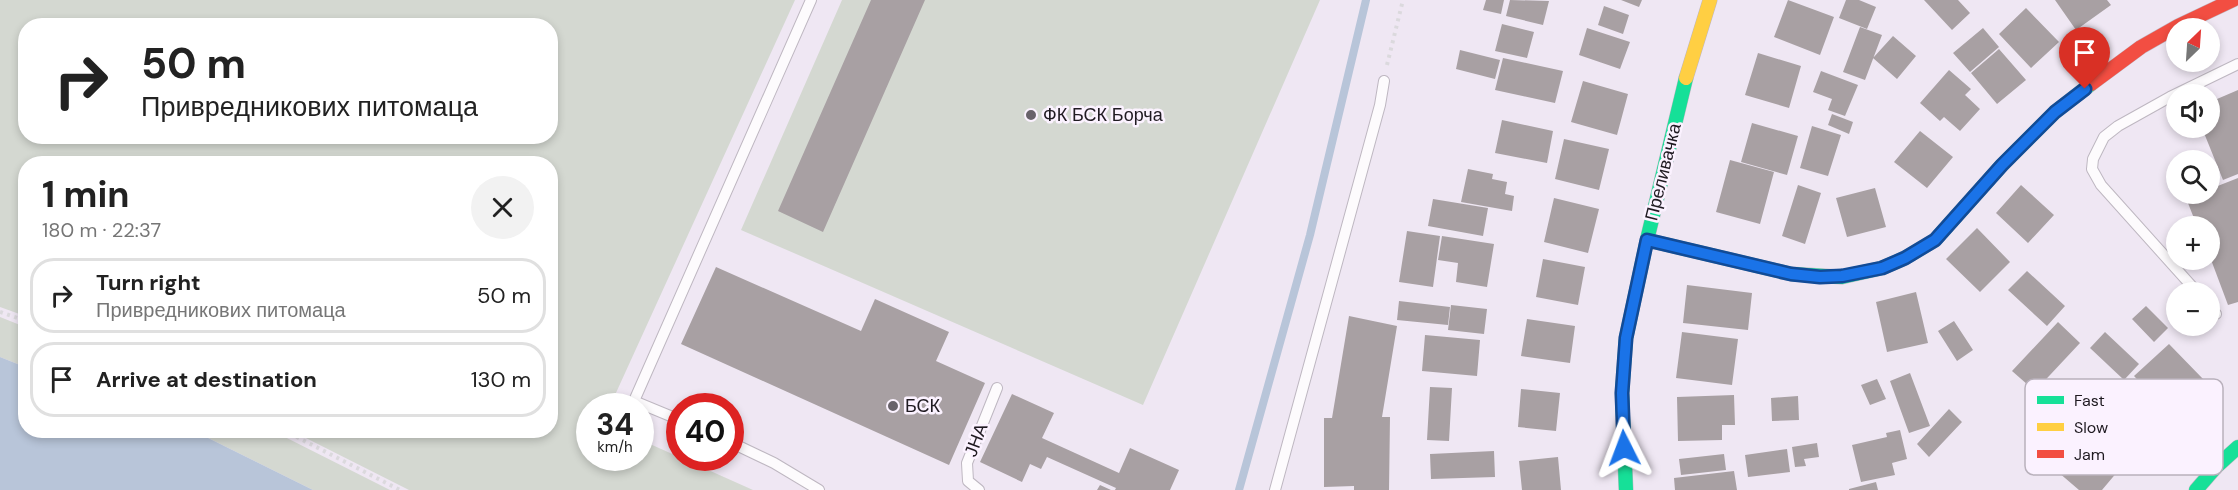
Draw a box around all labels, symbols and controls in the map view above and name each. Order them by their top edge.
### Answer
north arrow [2166,18,2220,72]
map controls [2166,18,2220,336]
pin [2059,27,2110,89]
text: 50 m [141,36,246,91]
icon: arrive [2068,36,2101,69]
icon: right [42,42,120,120]
button: sound [2166,84,2220,138]
text: Привредникових питомаца [141,89,478,124]
place label: ФК БСК Борча [1043,103,1164,127]
marker: ФК БСК Борча [1024,108,1038,122]
street label: Преливачка [1639,120,1687,223]
button: search [2166,150,2220,204]
text: 1 min [42,171,130,218]
button: close [471,176,534,239]
button: + [2166,216,2220,270]
text: 180 m · 22:37 [42,217,161,243]
text: Turn right [96,268,201,297]
icon: right [45,279,78,312]
text: 50 m [477,281,531,310]
button: − [2166,282,2220,336]
text: Привредникових питомаца [96,297,346,323]
icon: arrive [45,363,78,396]
text: Arrive at destination [96,365,317,394]
text: 130 m [471,365,531,394]
legend [2025,379,2223,475]
text: Fast [2074,390,2105,411]
speed limit sign: 40 [666,393,744,471]
place label: БСК [905,394,941,418]
marker: БСК [886,399,900,413]
text: 34 [596,405,634,444]
position arrow [1592,416,1656,480]
text: Slow [2074,417,2108,438]
street label: ЈНА [959,420,993,460]
text: km/h [597,437,633,457]
text: Jam [2074,444,2105,465]

